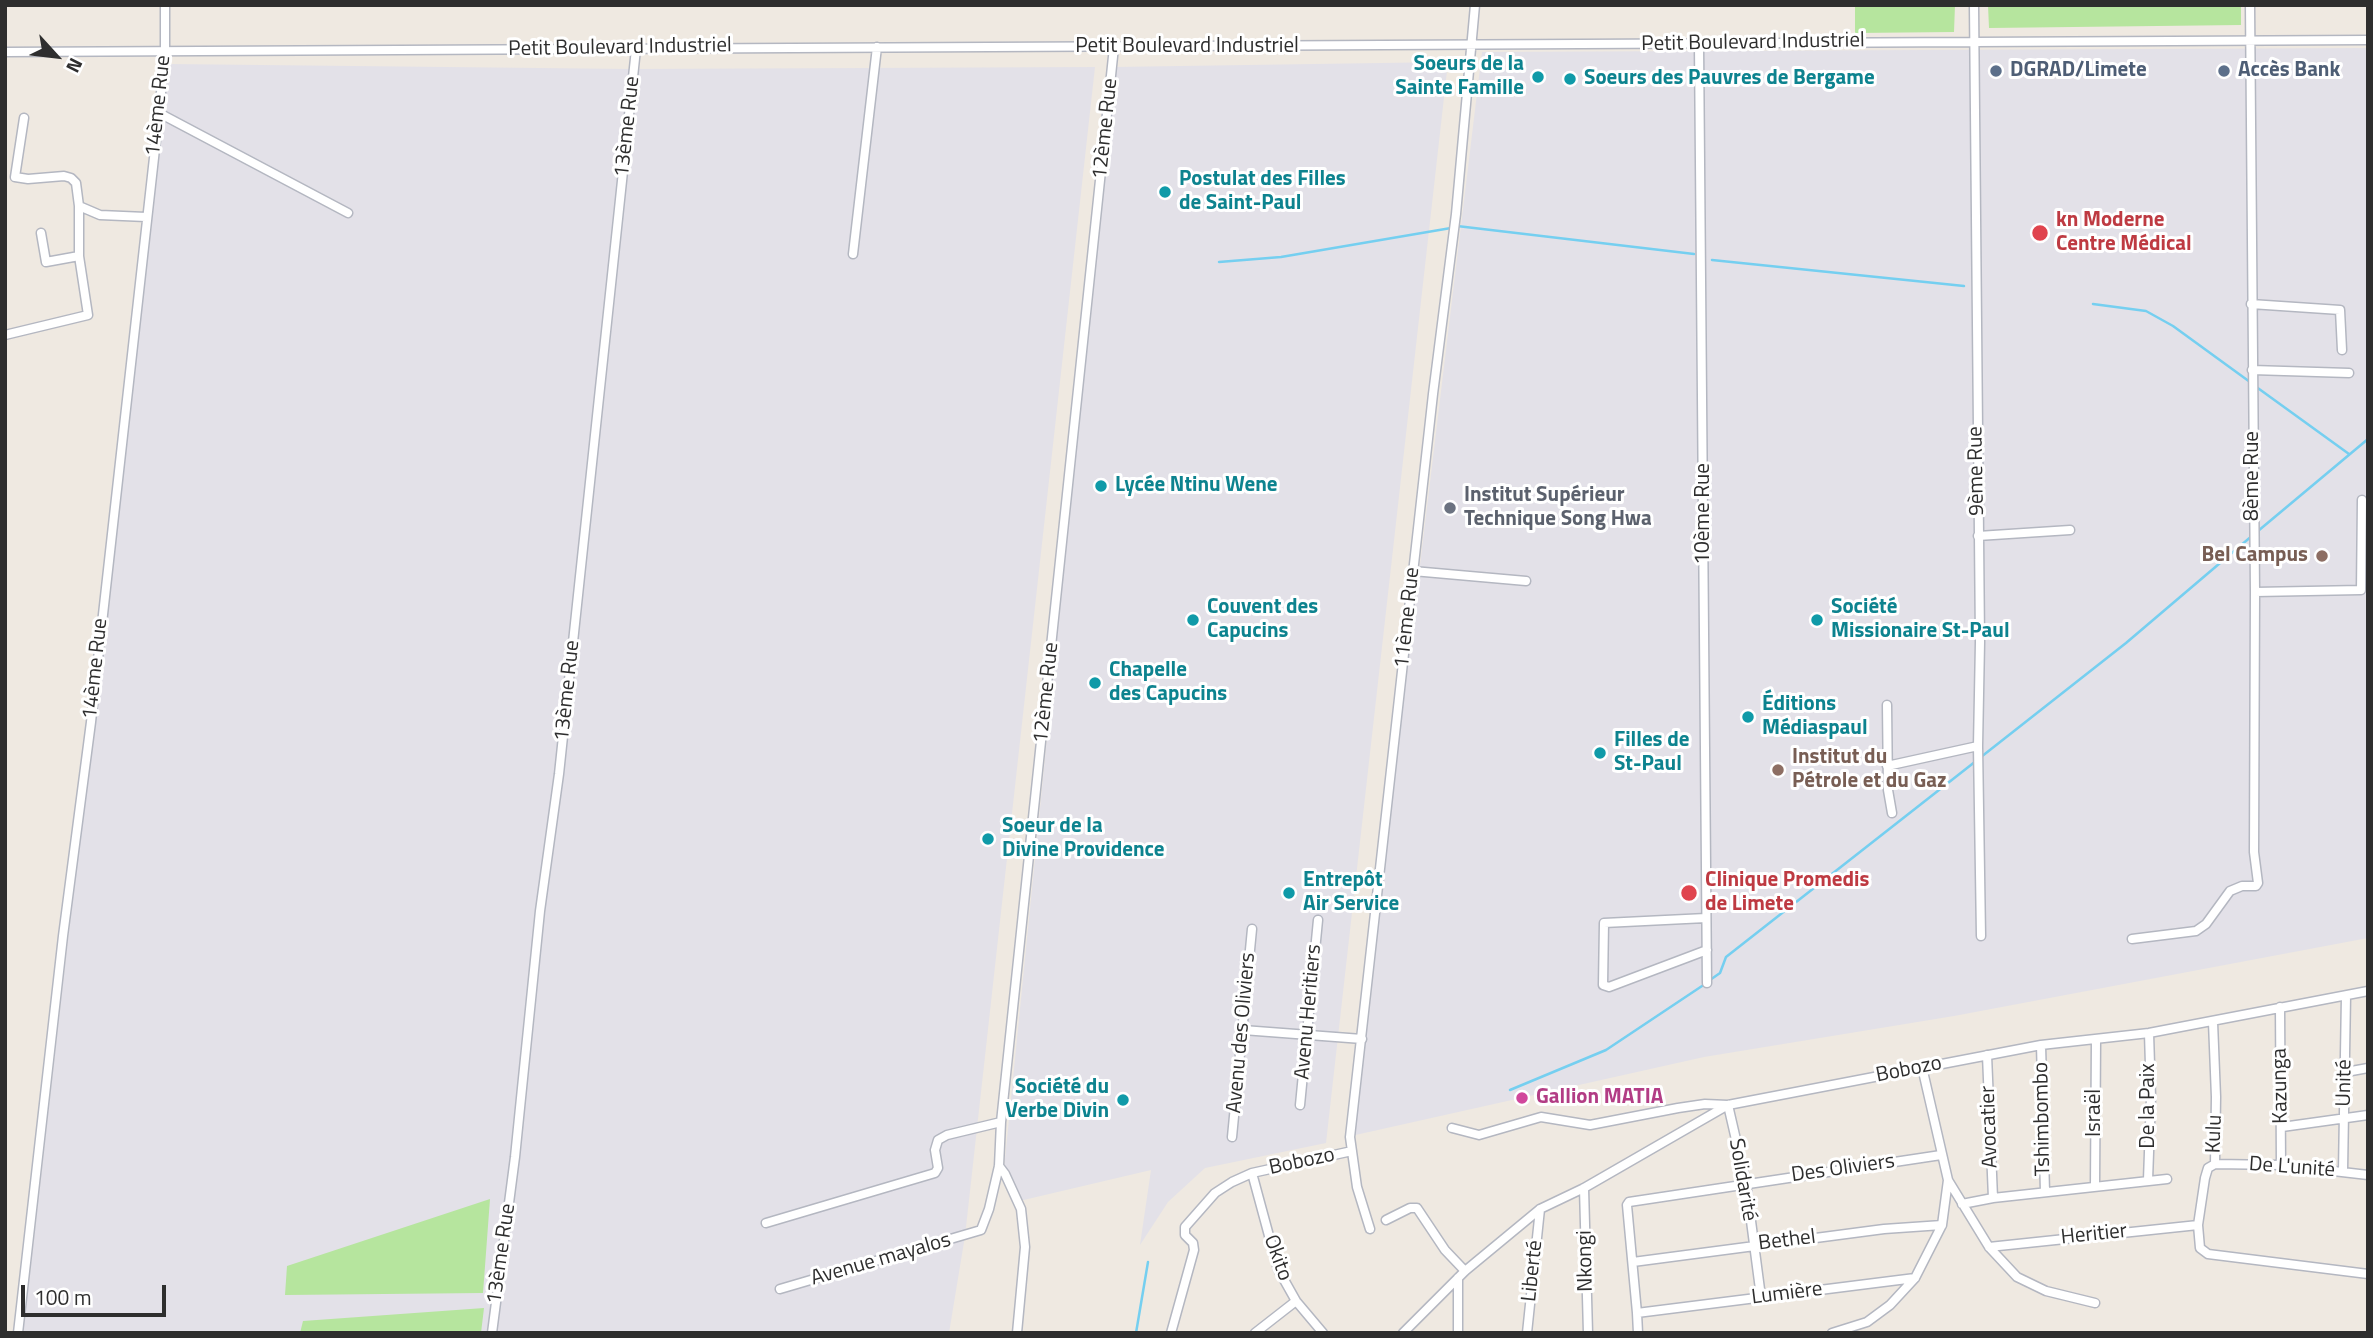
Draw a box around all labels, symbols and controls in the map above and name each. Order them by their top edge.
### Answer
north arrow [21,21,91,91]
street label: Petit Boulevard Industriel [1641,28,1865,58]
street label: Petit Boulevard Industriel [508,33,732,63]
street label: Petit Boulevard Industriel [1075,34,1299,60]
place label: Soeurs de la Sainte Famille [1395,52,1524,102]
text: N [59,53,91,78]
street label: 14ème Rue [141,54,177,158]
place label: DGRAD/Limete [2010,58,2147,84]
place label: Accès Bank [2238,58,2340,84]
marker: DGRAD/Limete [1988,63,2004,79]
marker: Accès Bank [2216,63,2232,79]
place label: Soeurs des Pauvres de Bergame [1584,66,1875,92]
marker: Soeurs de la Sainte Famille [1530,69,1546,85]
marker: Soeurs des Pauvres de Bergame [1562,71,1578,87]
street label: 13ème Rue [610,75,646,179]
street label: 12ème Rue [1088,77,1124,181]
place label: Postulat des Filles de Saint-Paul [1179,167,1346,217]
marker: Postulat des Filles de Saint-Paul [1157,184,1173,200]
place label: kn Moderne Centre Médical [2056,208,2192,258]
marker: kn Moderne Centre Médical [2030,223,2050,243]
street label: 9ème Rue [1964,426,1990,516]
street label: 8ème Rue [2240,431,2266,521]
street label: 10ème Rue [1691,463,1717,565]
place label: Lycée Ntinu Wene [1115,473,1277,499]
marker: Lycée Ntinu Wene [1093,478,1109,494]
place label: Institut Supérieur Technique Song Hwa [1464,483,1652,533]
marker: Institut Supérieur Technique Song Hwa [1442,500,1458,516]
place label: Bel Campus [2202,543,2308,569]
marker: Bel Campus [2314,548,2330,564]
street label: 11ème Rue [1390,566,1426,670]
place label: Couvent des Capucins [1207,595,1318,645]
place label: Société Missionaire St-Paul [1831,595,2010,645]
marker: Couvent des Capucins [1185,612,1201,628]
marker: Société Missionaire St-Paul [1809,612,1825,628]
street label: 14ème Rue [78,617,114,721]
street label: 13ème Rue [550,639,586,743]
street label: 12ème Rue [1029,641,1065,745]
place label: Chapelle des Capucins [1109,658,1227,708]
marker: Chapelle des Capucins [1087,675,1103,691]
place label: Éditions Médiaspaul [1762,692,1868,742]
marker: Éditions Médiaspaul [1740,709,1756,725]
place label: Filles de St-Paul [1614,728,1689,778]
marker: Filles de St-Paul [1592,745,1608,761]
place label: Institut du Pétrole et du Gaz [1792,745,1947,795]
marker: Institut du Pétrole et du Gaz [1770,762,1786,778]
place label: Soeur de la Divine Providence [1002,814,1165,864]
marker: Soeur de la Divine Providence [980,831,996,847]
place label: Entrepôt Air Service [1303,868,1399,918]
place label: Clinique Promedis de Limete [1705,868,1869,918]
marker: Clinique Promedis de Limete [1679,883,1699,903]
marker: Entrepôt Air Service [1281,885,1297,901]
street label: Avenu Heritiers [1291,943,1327,1081]
street label: Avenu des Oliviers [1222,951,1262,1115]
street label: Kazunga [2268,1048,2294,1124]
street label: Bobozo [1874,1051,1944,1089]
street label: Unité [2332,1059,2358,1107]
street label: Tshimbombo [2029,1062,2057,1176]
street label: De la Paix [2136,1063,2162,1149]
place label: Société du Verbe Divin [1005,1075,1109,1125]
place label: Gallion MATIA [1536,1085,1663,1111]
street label: Avocatier [1976,1085,2004,1169]
street label: Israël [2082,1089,2108,1137]
marker: Gallion MATIA [1514,1090,1530,1106]
marker: Société du Verbe Divin [1115,1092,1131,1108]
street label: Kulu [2202,1114,2228,1154]
street label: Solidarité [1722,1137,1762,1223]
street label: Bobozo [1267,1143,1337,1181]
street label: Des Oliviers [1790,1149,1896,1189]
street label: De L'unité [2248,1152,2336,1184]
street label: 13ème Rue [482,1202,522,1306]
street label: Heritier [2060,1219,2128,1251]
street label: Bethel [1757,1225,1817,1257]
street label: Avenue mayalos [808,1228,954,1292]
street label: Nkongi [1573,1230,1599,1292]
street label: Okito [1257,1232,1297,1284]
street label: Liberté [1517,1239,1549,1303]
scale bar [24,1272,170,1316]
street label: Lumière [1750,1277,1824,1311]
text: 100 m [34,1281,91,1313]

